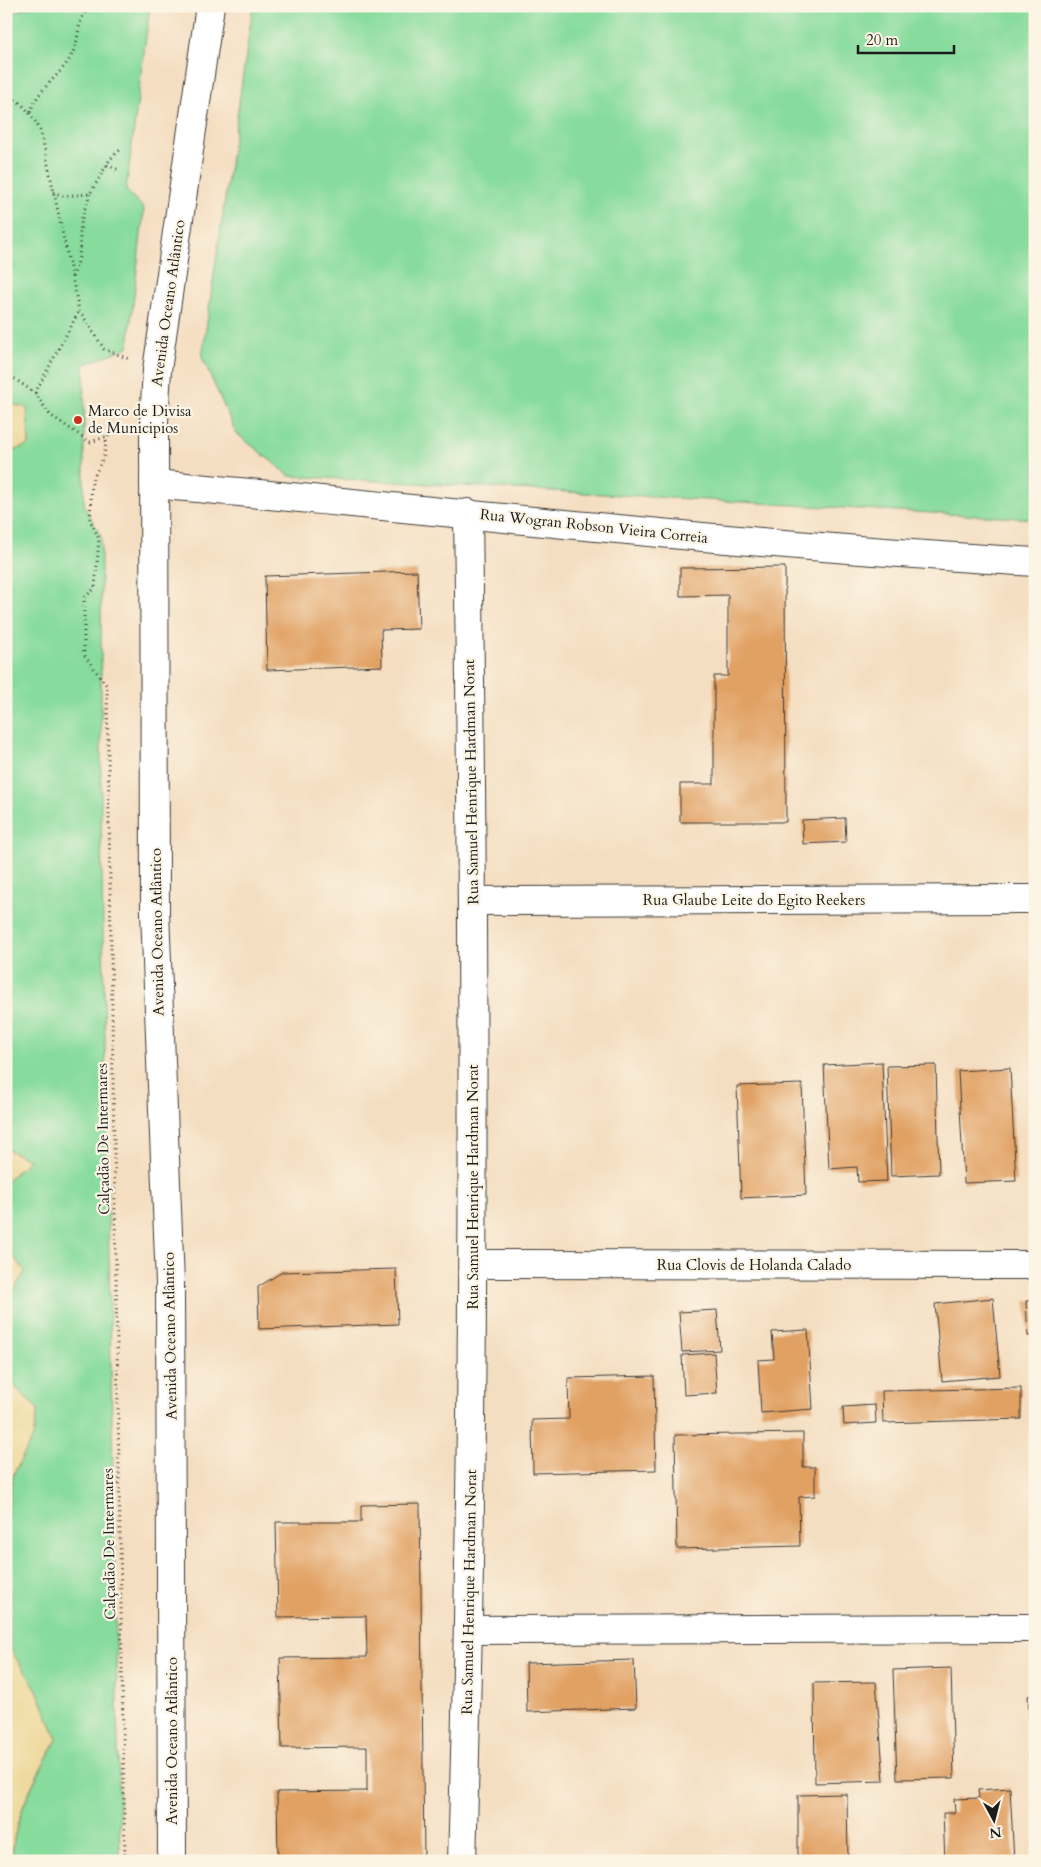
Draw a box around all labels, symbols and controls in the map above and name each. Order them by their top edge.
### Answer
scale bar [858,22,955,54]
text: 20 m [866,30,898,50]
street label: Avenida Oceano Atlântico [146,218,190,388]
place label: Marco de Divisa de Municipios [88,401,192,438]
marker: Marco de Divisa de Municipios [72,414,84,426]
street label: Rua Wogran Robson Vieira Correia [479,504,710,548]
street label: Rua Samuel Henrique Hardman Norat [459,659,483,905]
street label: Avenida Oceano Atlântico [146,848,168,1016]
street label: Rua Glaube Leite do Egito Reekers [643,890,865,910]
street label: Calçadão De Intermares [92,1063,114,1215]
street label: Rua Samuel Henrique Hardman Norat [463,1064,483,1310]
street label: Avenida Oceano Atlântico [159,1252,181,1420]
street label: Rua Clovis de Holanda Calado [657,1255,851,1275]
street label: Calçadão De Intermares [98,1468,120,1620]
street label: Rua Samuel Henrique Hardman Norat [457,1469,481,1715]
street label: Avenida Oceano Atlântico [162,1657,182,1825]
north arrow [968,1794,1018,1844]
text: N [988,1822,1003,1843]

